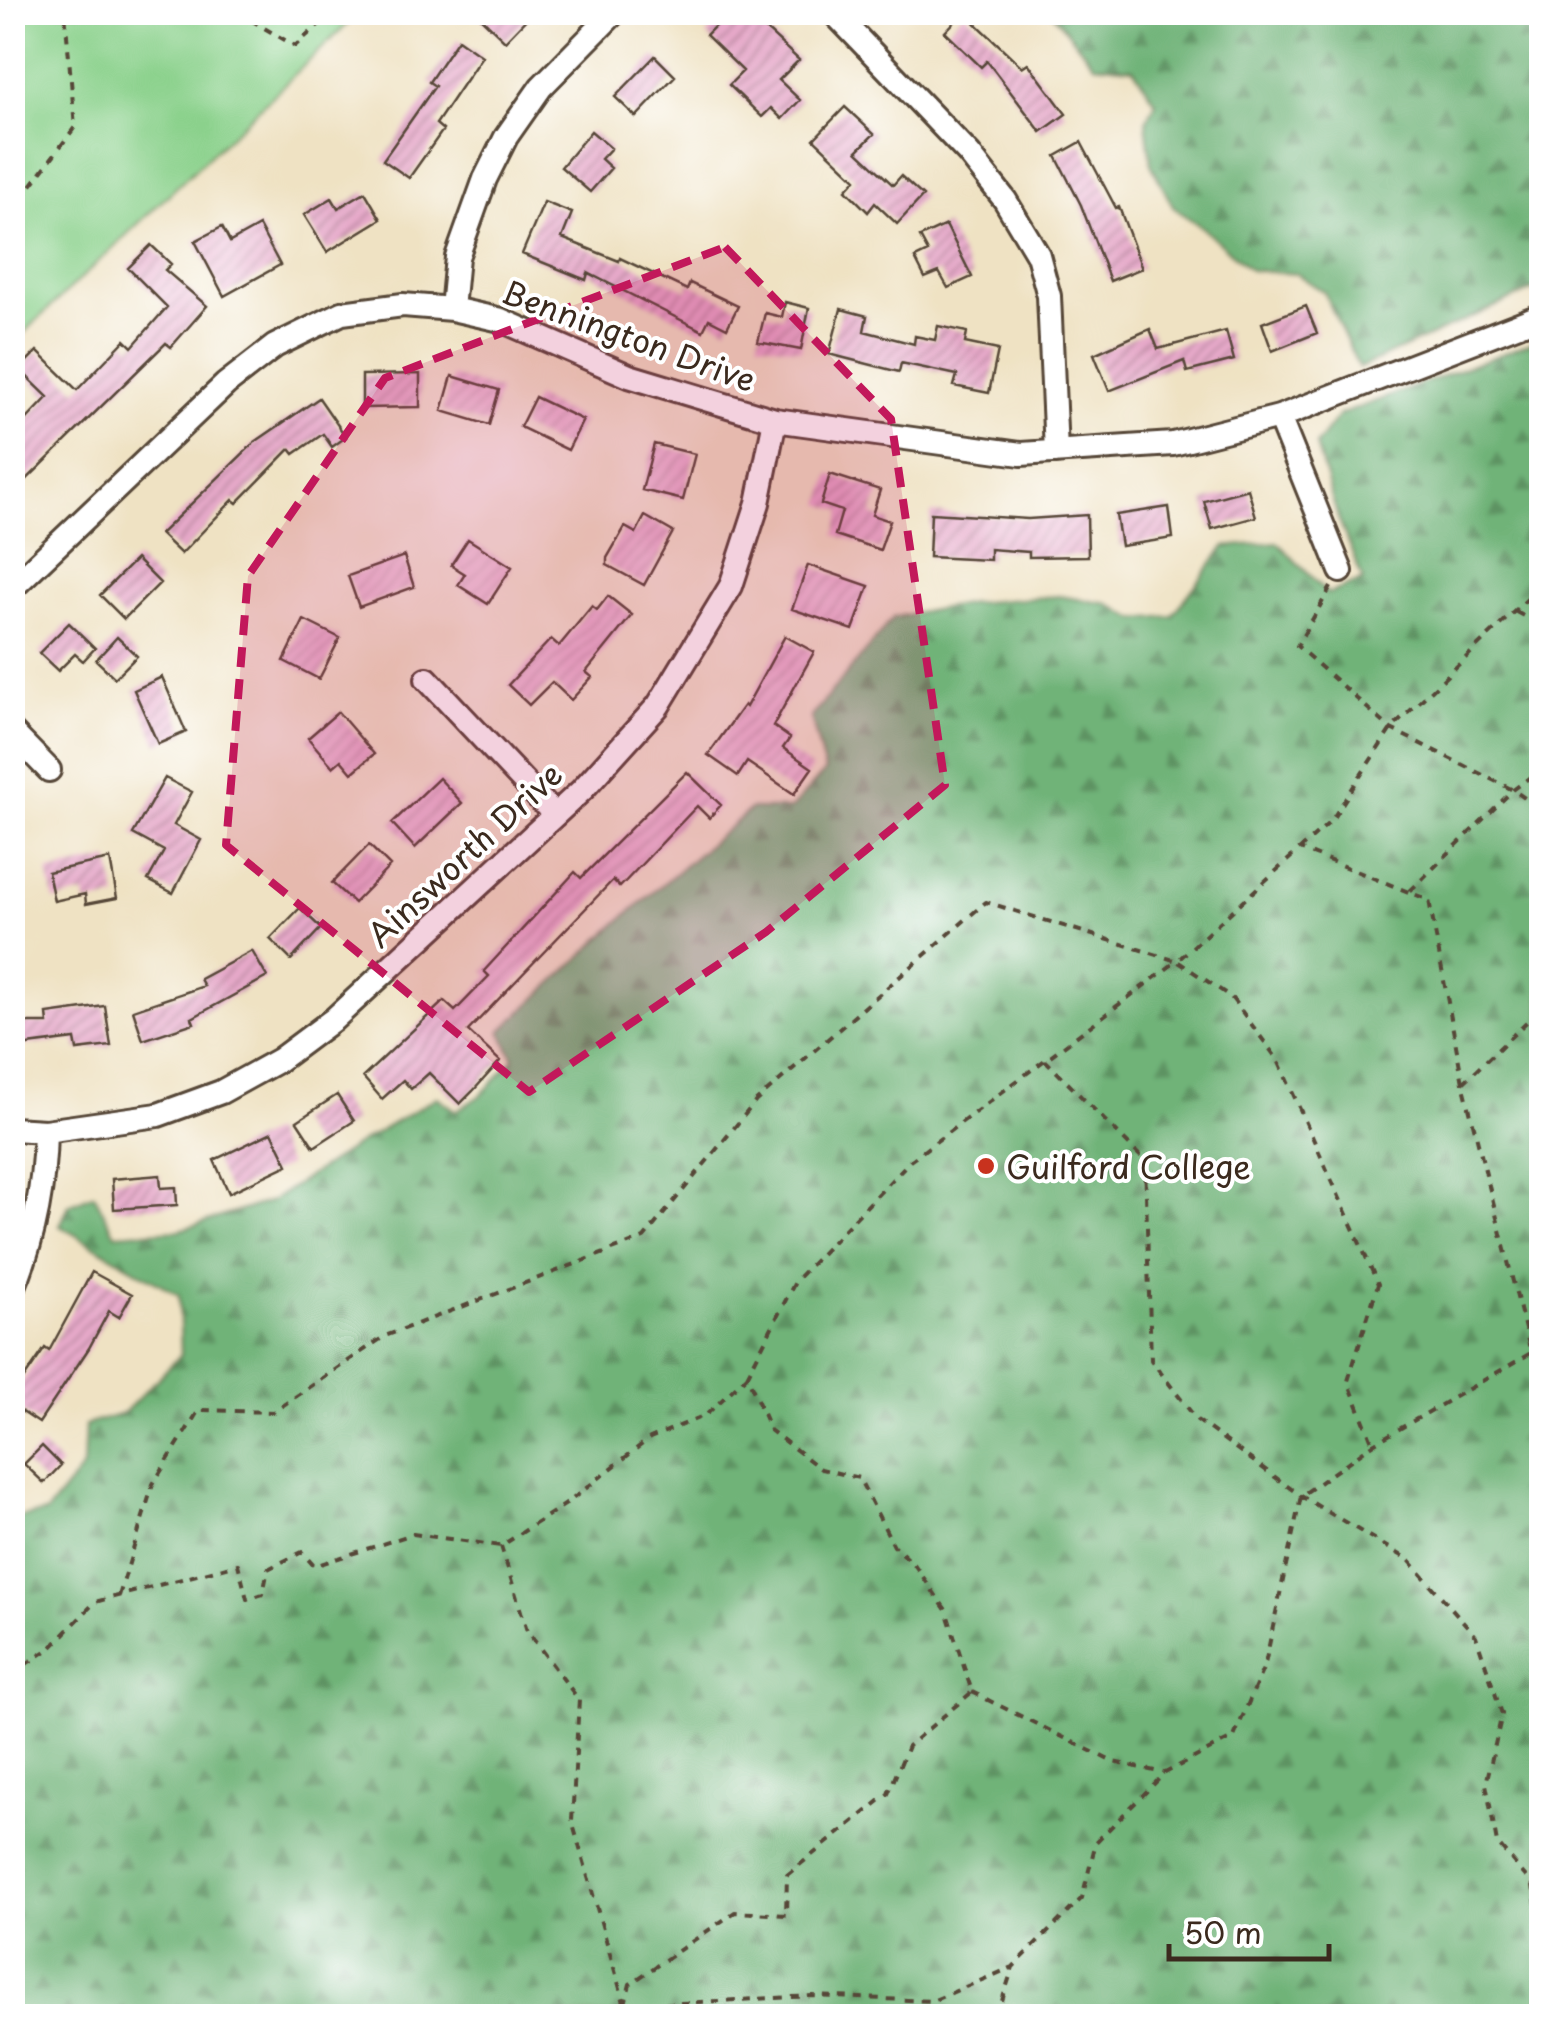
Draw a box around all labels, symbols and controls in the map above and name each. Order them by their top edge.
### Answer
street label: Bennington Drive [495,267,763,403]
street label: Ainsworth Drive [355,751,573,957]
place label: Guilford College [1006,1142,1251,1190]
marker: Guilford College [975,1155,997,1177]
scale bar [1169,1899,1329,1961]
text: 50 m [1184,1909,1262,1954]

